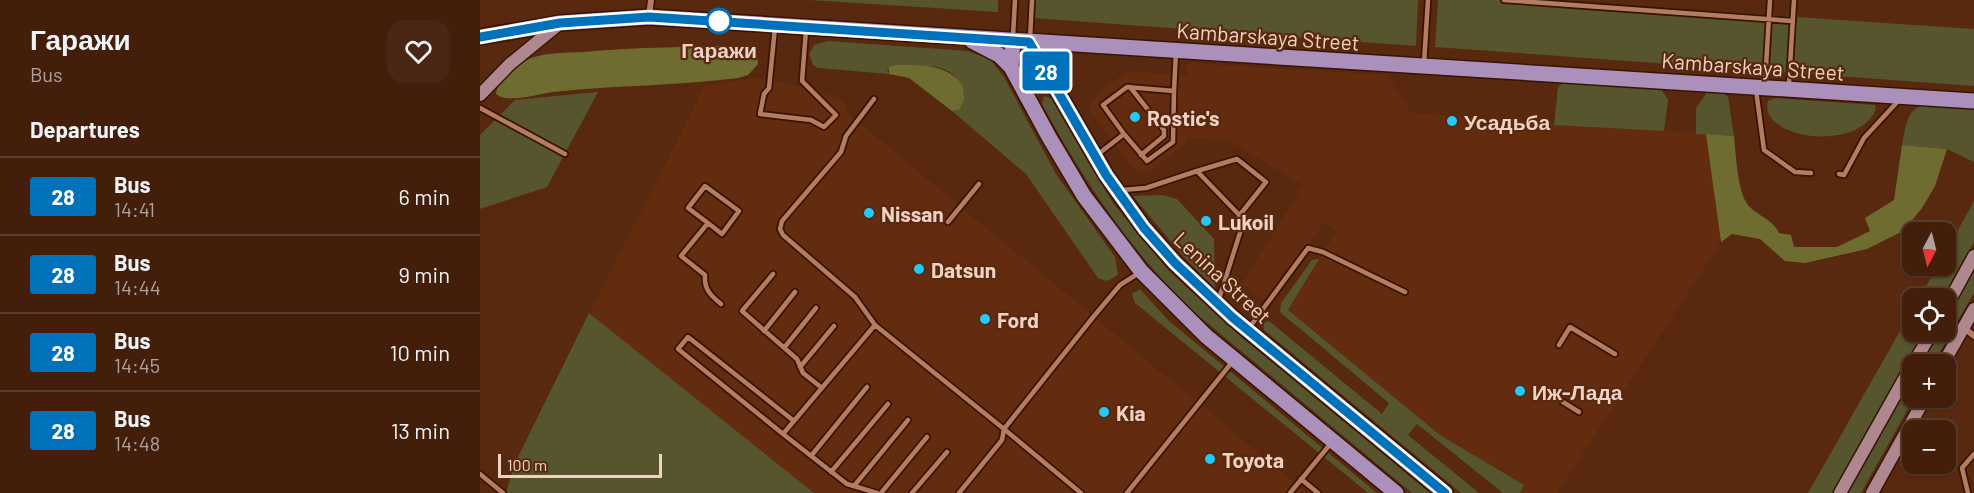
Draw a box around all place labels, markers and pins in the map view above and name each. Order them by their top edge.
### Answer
marker: Гаражи [706,8,732,34]
place label: Гаражи [681,37,757,62]
place label: Rostic's [1147,105,1220,130]
place label: Усадьба [1464,109,1551,134]
marker: Rostic's [1128,110,1142,124]
marker: Усадьба [1445,114,1459,128]
place label: Nissan [881,201,944,226]
marker: Nissan [862,206,876,220]
place label: Lukoil [1218,209,1274,234]
marker: Lukoil [1199,214,1213,228]
place label: Datsun [931,257,996,282]
marker: Datsun [912,262,926,276]
place label: Ford [997,307,1039,332]
marker: Ford [978,312,992,326]
place label: Иж-Лада [1532,379,1623,404]
marker: Иж-Лада [1513,384,1527,398]
place label: Kia [1116,400,1146,425]
marker: Kia [1097,405,1111,419]
place label: Toyota [1222,447,1284,472]
marker: Toyota [1203,452,1217,466]

